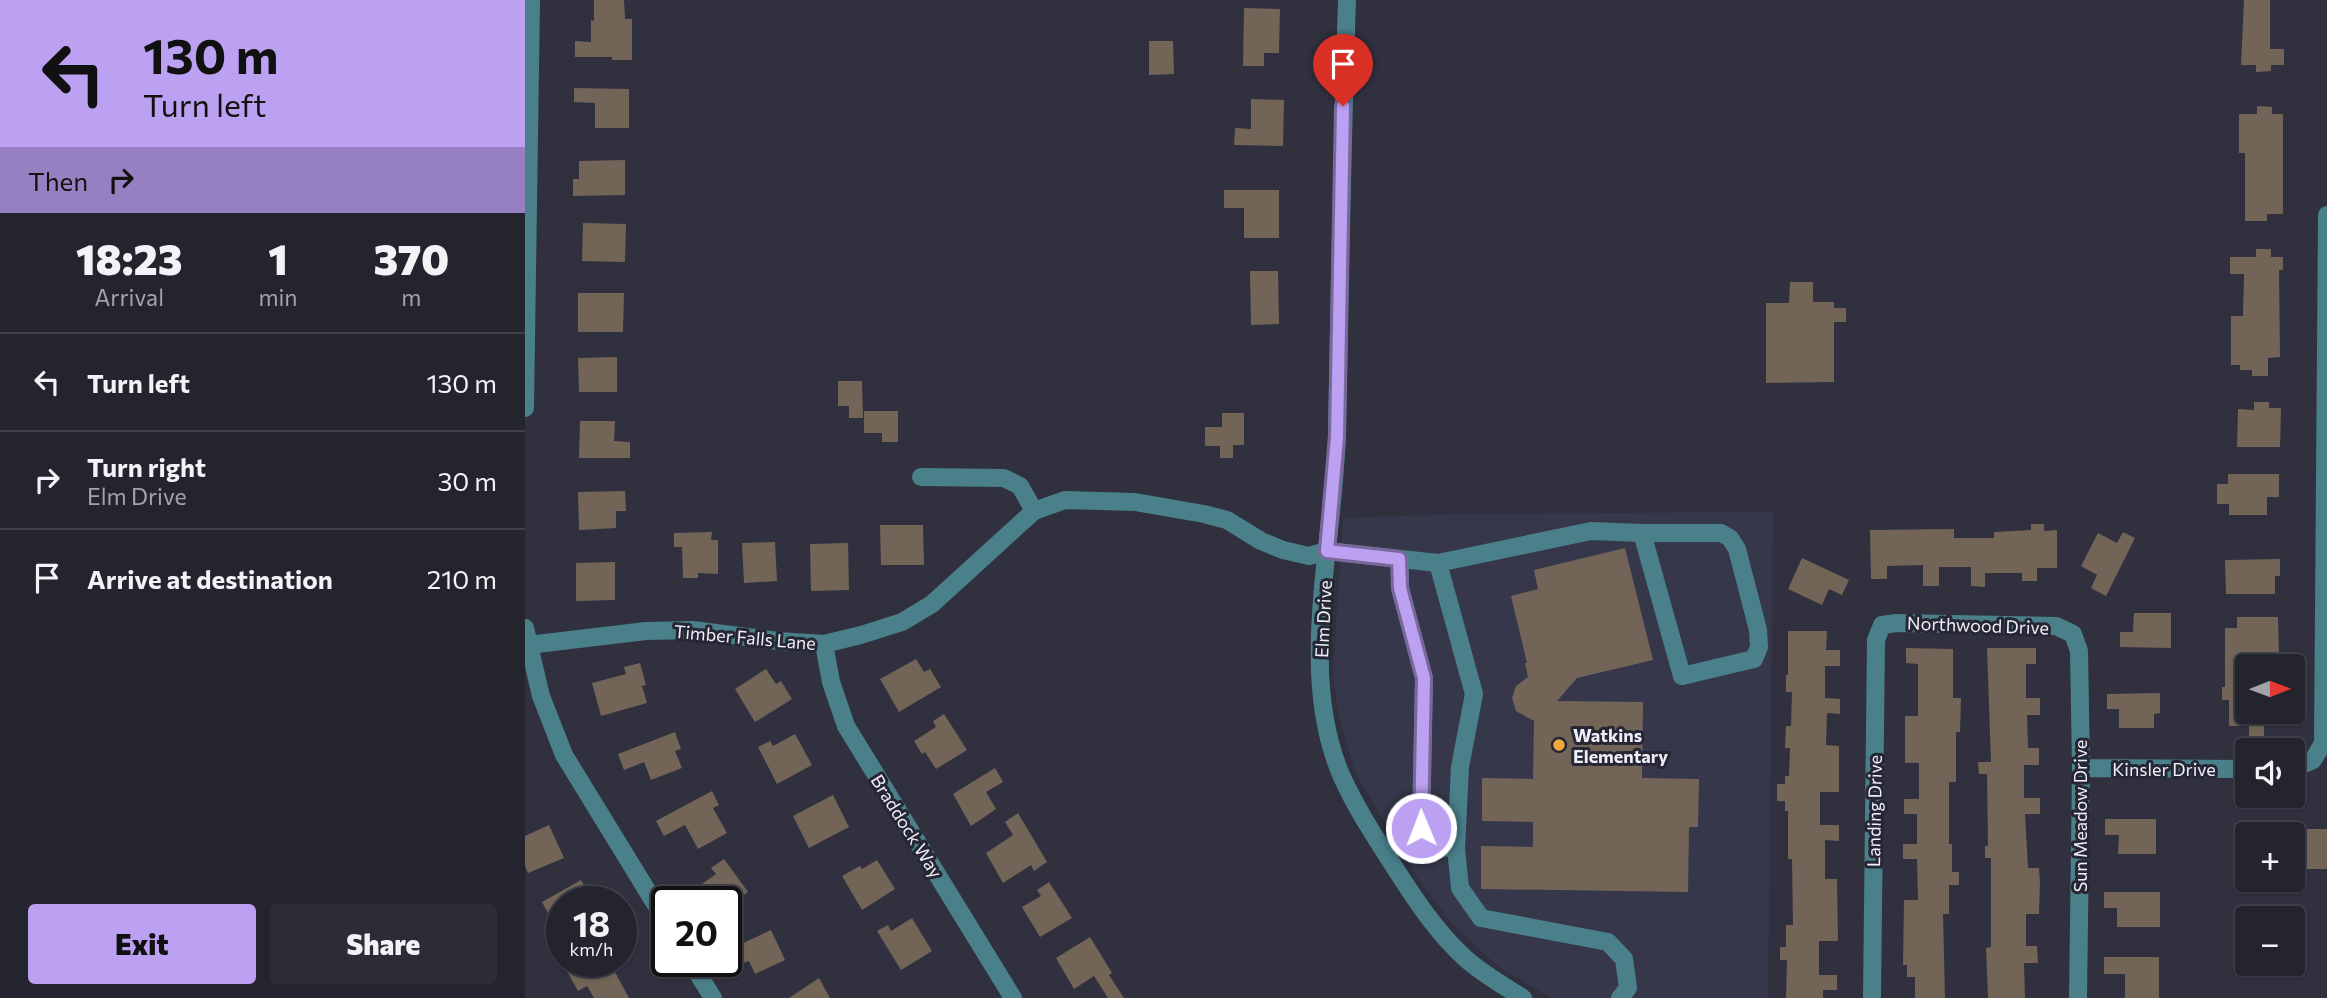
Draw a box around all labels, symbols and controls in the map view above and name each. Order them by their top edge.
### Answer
text: 130 m [143,24,278,84]
icon: left [28,28,119,119]
pin [1313,34,1373,106]
icon: arrive [1324,45,1362,83]
text: Turn left [143,84,267,124]
icon: right [102,161,140,199]
text: Then [28,165,88,196]
text: 18:23 [76,232,183,284]
text: 1 [268,232,288,284]
text: 370 [373,232,449,284]
text: Arrival [94,283,164,311]
text: min [258,283,298,311]
text: m [401,283,421,311]
icon: left [28,363,66,401]
text: Turn left [87,367,190,398]
text: 130 m [426,367,497,398]
text: Turn right [87,451,206,482]
icon: right [28,461,66,499]
text: 30 m [438,465,497,496]
text: Elm Drive [87,482,187,510]
icon: arrive [28,559,66,597]
text: Arrive at destination [87,563,333,594]
text: 210 m [427,563,497,594]
street label: Elm Drive [1310,580,1336,658]
street label: Northwood Drive [1907,612,2049,638]
street label: Timber Falls Lane [673,620,817,654]
north arrow [2235,654,2305,724]
map controls [2235,654,2305,976]
place label: Watkins Elementary [1573,724,1668,767]
marker: Watkins Elementary [1551,737,1567,753]
button: sound [2235,738,2305,808]
street label: Sun Meadow Drive [2069,740,2091,892]
street label: Landing Drive [1862,755,1886,867]
street label: Kinsler Drive [2112,758,2216,780]
street label: Braddock Way [867,770,947,882]
position arrow [1384,791,1458,865]
button: + [2235,822,2305,892]
speed limit sign: 20 [651,886,742,977]
text: 18 [573,901,610,944]
button: Exit [28,904,256,984]
button: Share [270,904,497,984]
button: − [2235,906,2305,976]
text: km/h [570,938,613,960]

